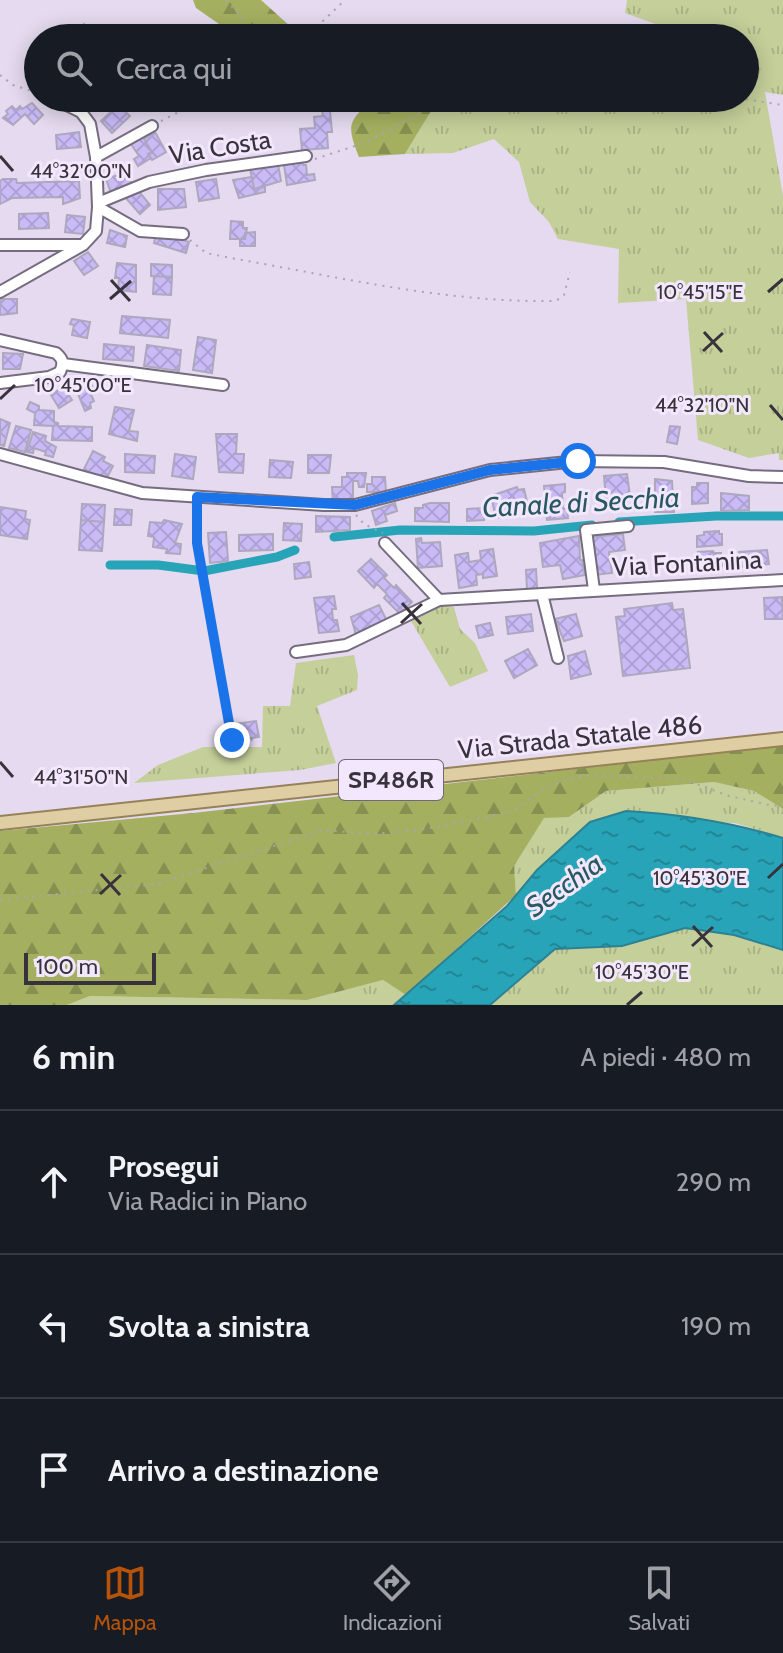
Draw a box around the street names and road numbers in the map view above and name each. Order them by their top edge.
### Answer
street label: Via Costa [167,123,274,171]
street label: Via Fontanina [611,543,763,583]
street label: Via Strada Statale 486 [456,708,704,766]
road number: SP486R [339,760,443,800]

